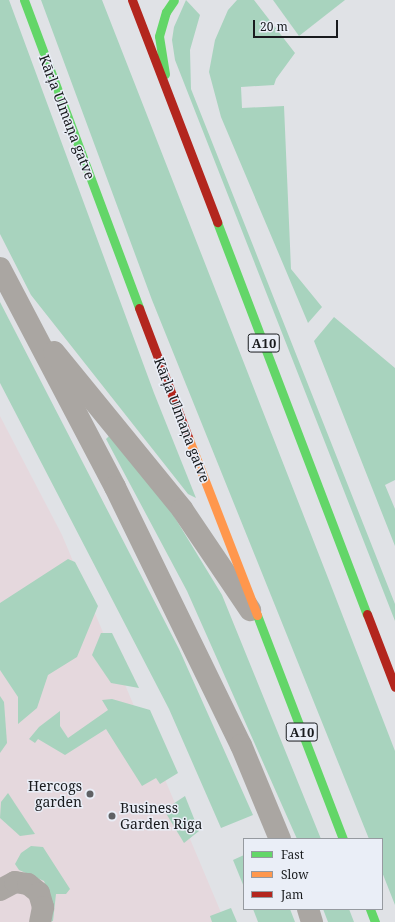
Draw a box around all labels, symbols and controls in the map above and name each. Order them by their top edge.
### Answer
scale bar [255,12,340,38]
text: 20 m [260,18,288,35]
street label: Kārļa Ulmaņa gatve [35,52,99,182]
road number: A10 [247,332,281,354]
street label: Kārļa Ulmaņa gatve [150,355,214,485]
road number: A10 [285,721,319,743]
place label: Hercogs garden [28,778,82,810]
marker: Hercogs garden [85,789,95,799]
place label: Business Garden Riga [120,800,202,832]
marker: Business Garden Riga [107,811,117,821]
legend [243,838,383,910]
text: Fast [281,846,304,863]
text: Slow [281,866,309,883]
text: Jam [281,886,303,903]

